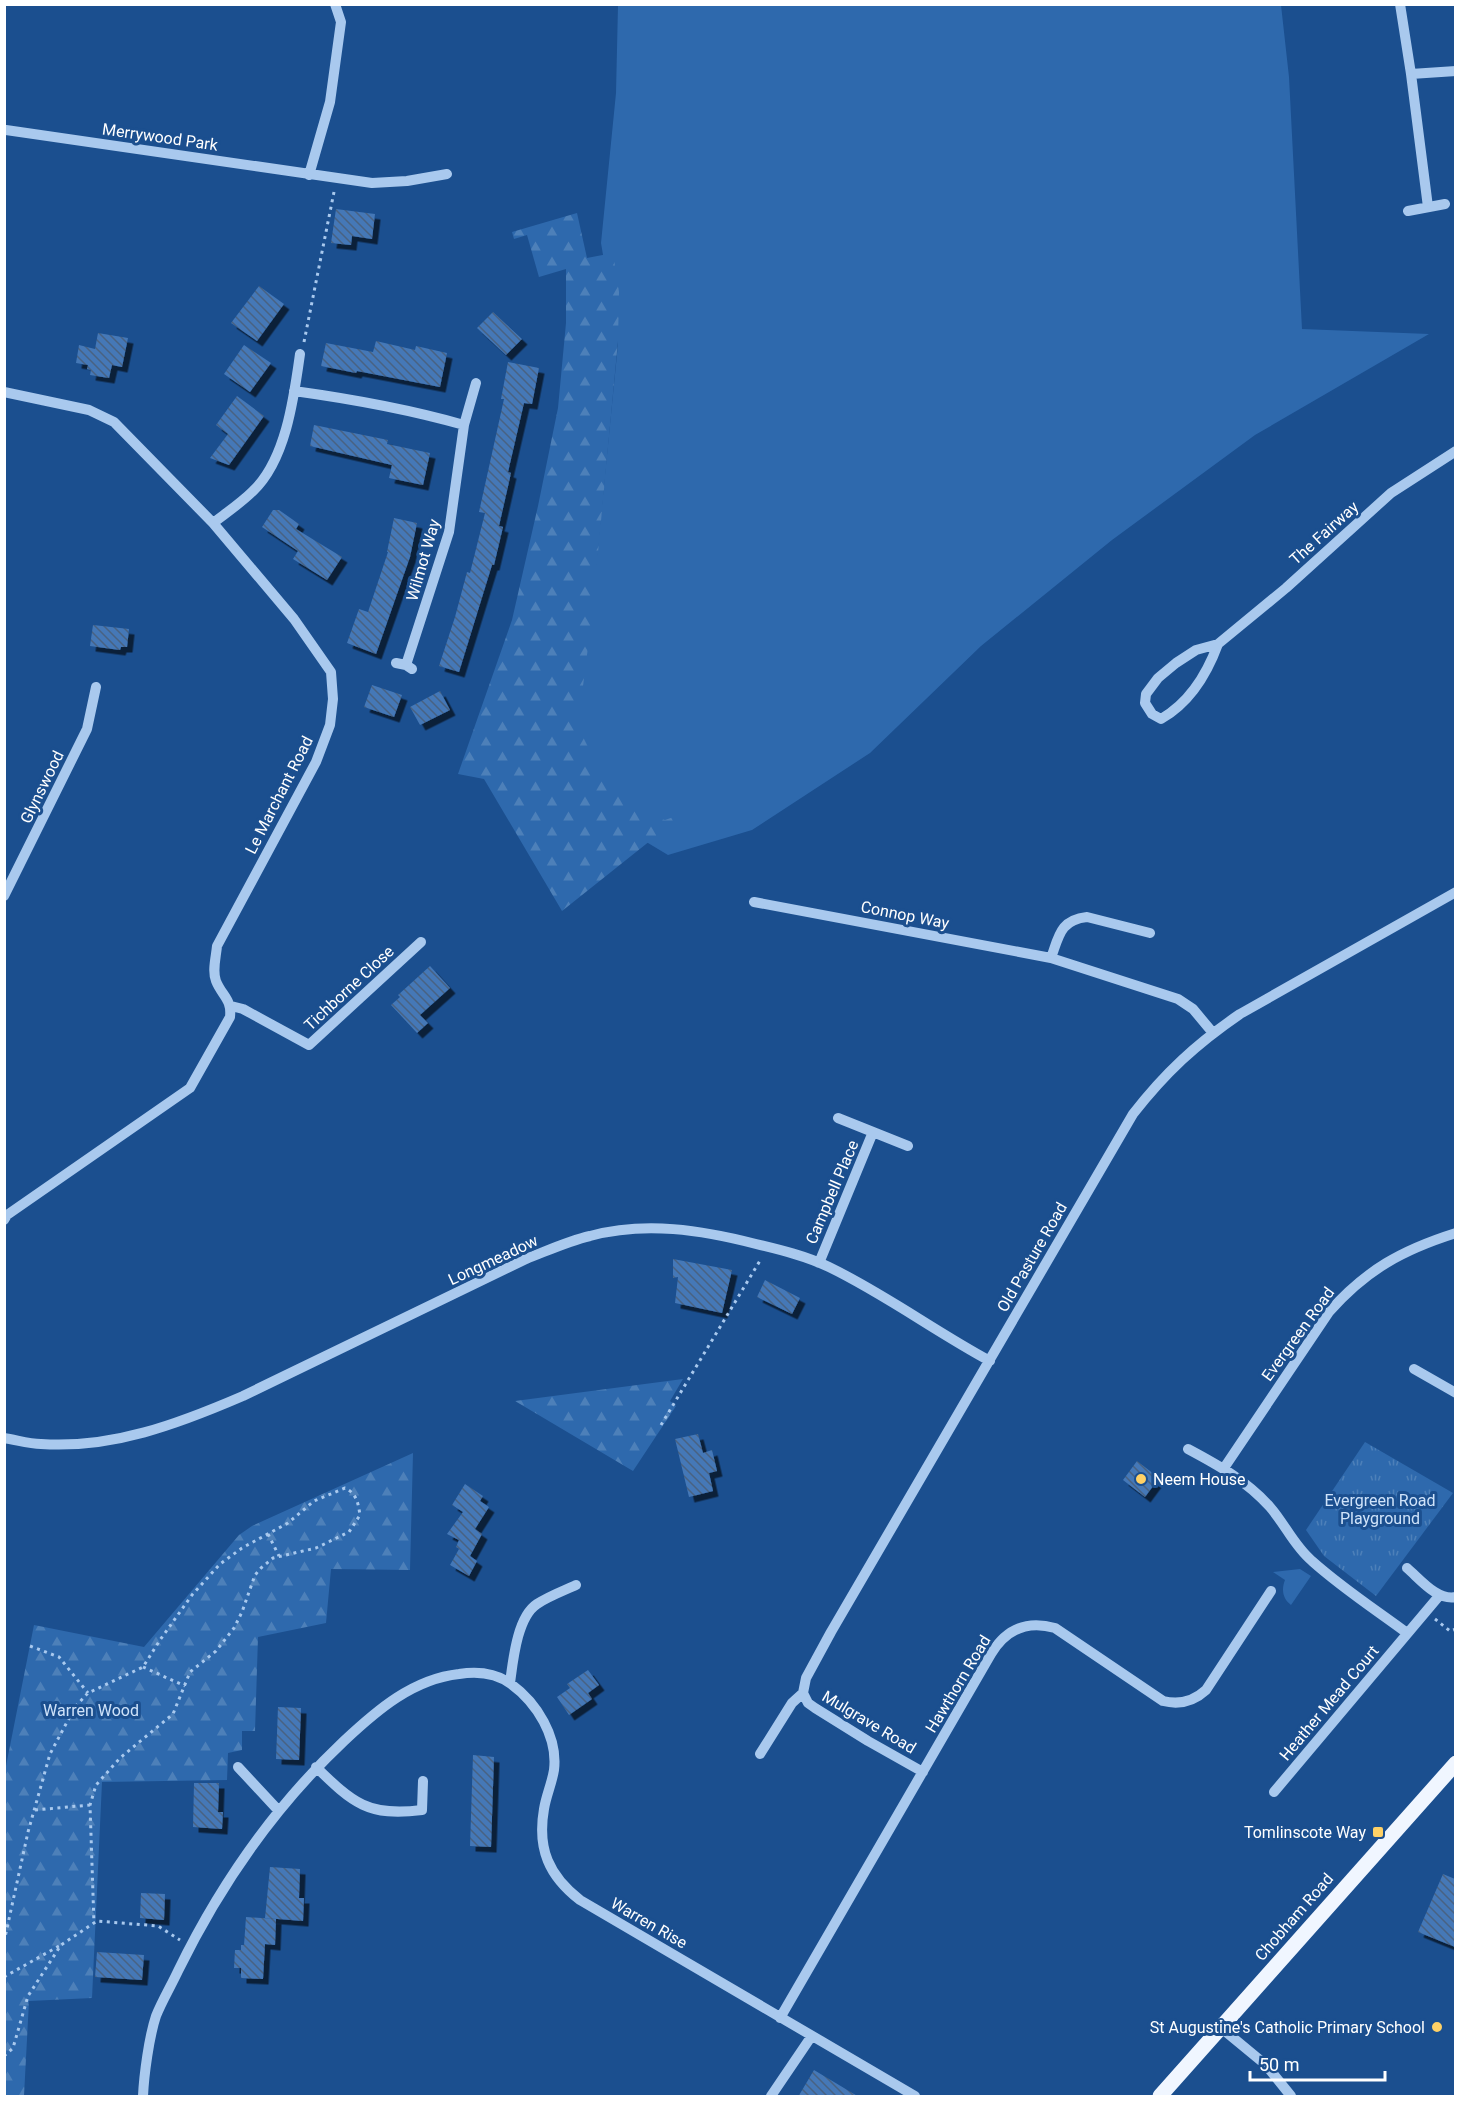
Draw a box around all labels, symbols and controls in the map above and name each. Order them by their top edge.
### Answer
street label: Merrywood Park [101,119,220,155]
street label: The Fairway [1286,497,1363,569]
street label: Wilmot Way [402,516,444,603]
street label: Le Marchant Road [241,733,317,857]
street label: Glynswood [16,747,68,827]
street label: Connop Way [859,897,951,933]
street label: Tichborne Close [300,942,398,1034]
street label: Campbell Place [802,1137,862,1247]
street label: Old Pasture Road [993,1199,1071,1315]
street label: Longmeadow [445,1231,541,1289]
street label: Evergreen Road [1258,1283,1338,1385]
place label: Neem House [1153,1470,1245,1489]
marker: Neem House [1134,1472,1148,1486]
park label: Evergreen Road Playground [1324,1491,1436,1528]
street label: Hawthorn Road [921,1632,995,1736]
street label: Heather Mead Court [1275,1642,1383,1764]
street label: Mulgrave Road [819,1687,919,1757]
park label: Warren Wood [43,1701,139,1720]
place label: Tomlinscote Way [1244,1823,1366,1842]
marker: Tomlinscote Way [1371,1825,1385,1839]
street label: Chobham Road [1251,1869,1337,1965]
street label: Warren Rise [607,1893,691,1953]
place label: St Augustine's Catholic Primary School [1150,2018,1425,2037]
marker: St Augustine's Catholic Primary School [1430,2020,1444,2034]
scale bar [1250,2044,1385,2082]
text: 50 m [1259,2054,1299,2075]

